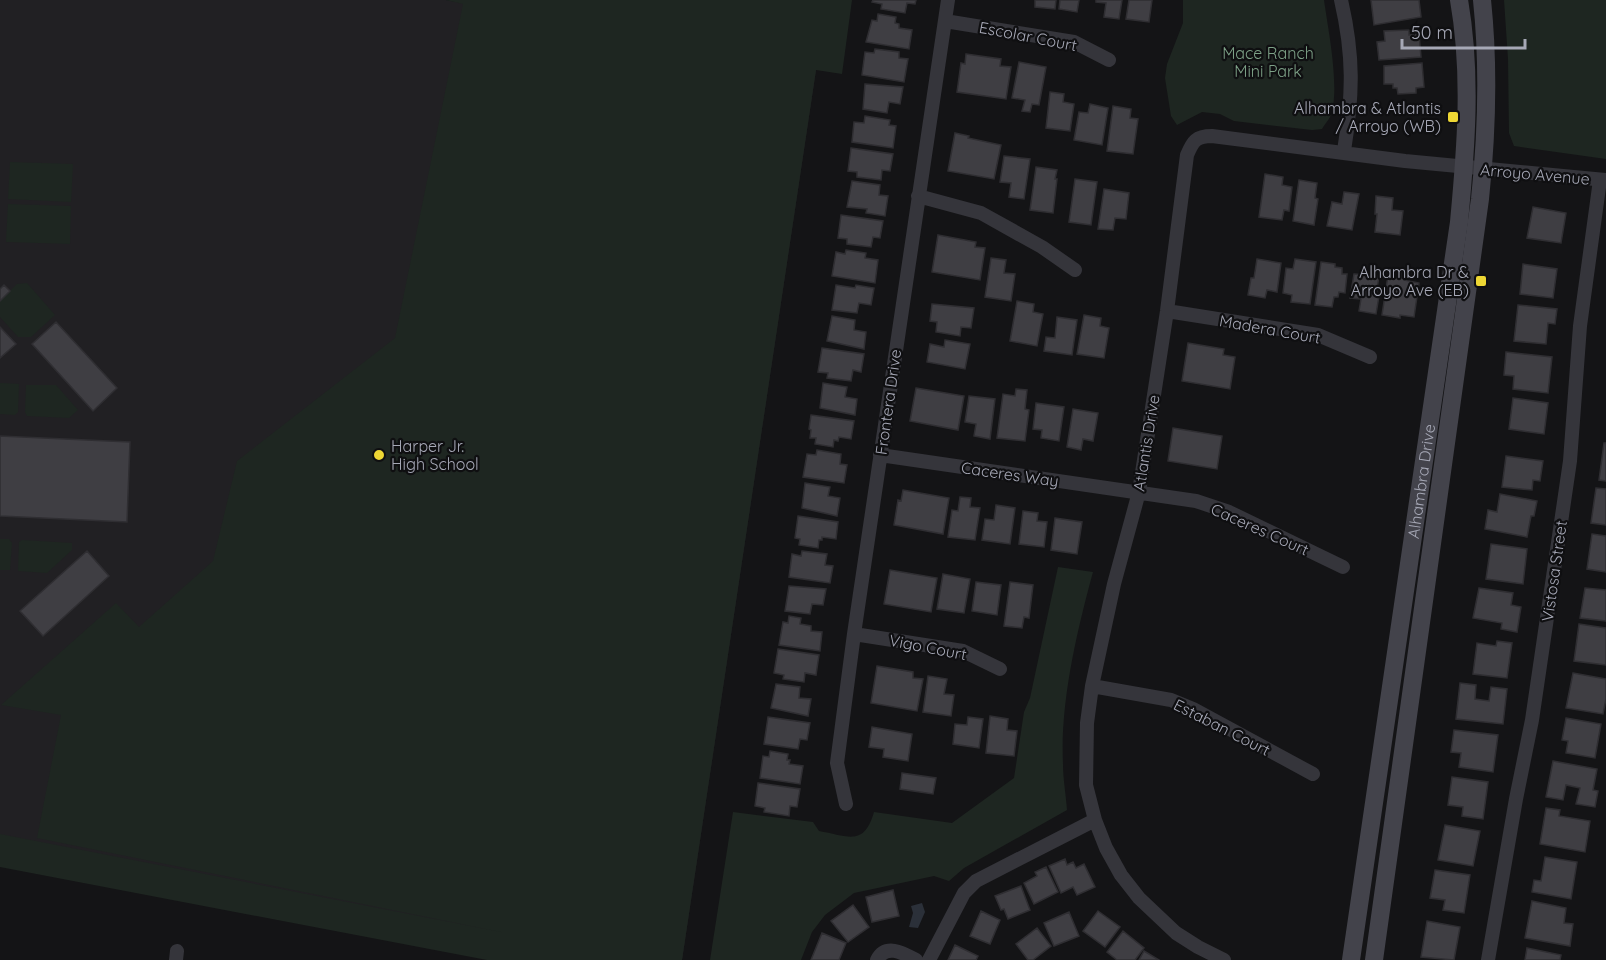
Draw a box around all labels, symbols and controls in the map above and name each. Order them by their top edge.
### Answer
scale bar [1402,12,1525,50]
street label: Escolar Court [977,17,1079,55]
text: 50 m [1411,21,1453,44]
park label: Mace Ranch Mini Park [1222,43,1314,81]
place label: Alhambra & Atlantis / Arroyo (WB) [1294,98,1441,136]
marker: Alhambra & Atlantis / Arroyo (WB) [1446,110,1460,124]
street label: Arroyo Avenue [1479,159,1591,189]
place label: Alhambra Dr & Arroyo Ave (EB) [1351,262,1469,300]
marker: Alhambra Dr & Arroyo Ave (EB) [1474,274,1488,288]
street label: Madera Court [1218,310,1322,348]
street label: Frontera Drive [871,348,905,456]
street label: Atlantis Drive [1128,393,1164,493]
street label: Alhambra Drive [1403,422,1439,540]
place label: Harper Jr. High School [391,436,479,474]
marker: Harper Jr. High School [372,448,386,462]
street label: Caceres Way [960,457,1060,491]
street label: Caceres Court [1208,499,1312,559]
street label: Vistosa Street [1537,519,1571,623]
street label: Vigo Court [888,630,968,664]
street label: Estaban Court [1170,694,1274,760]

